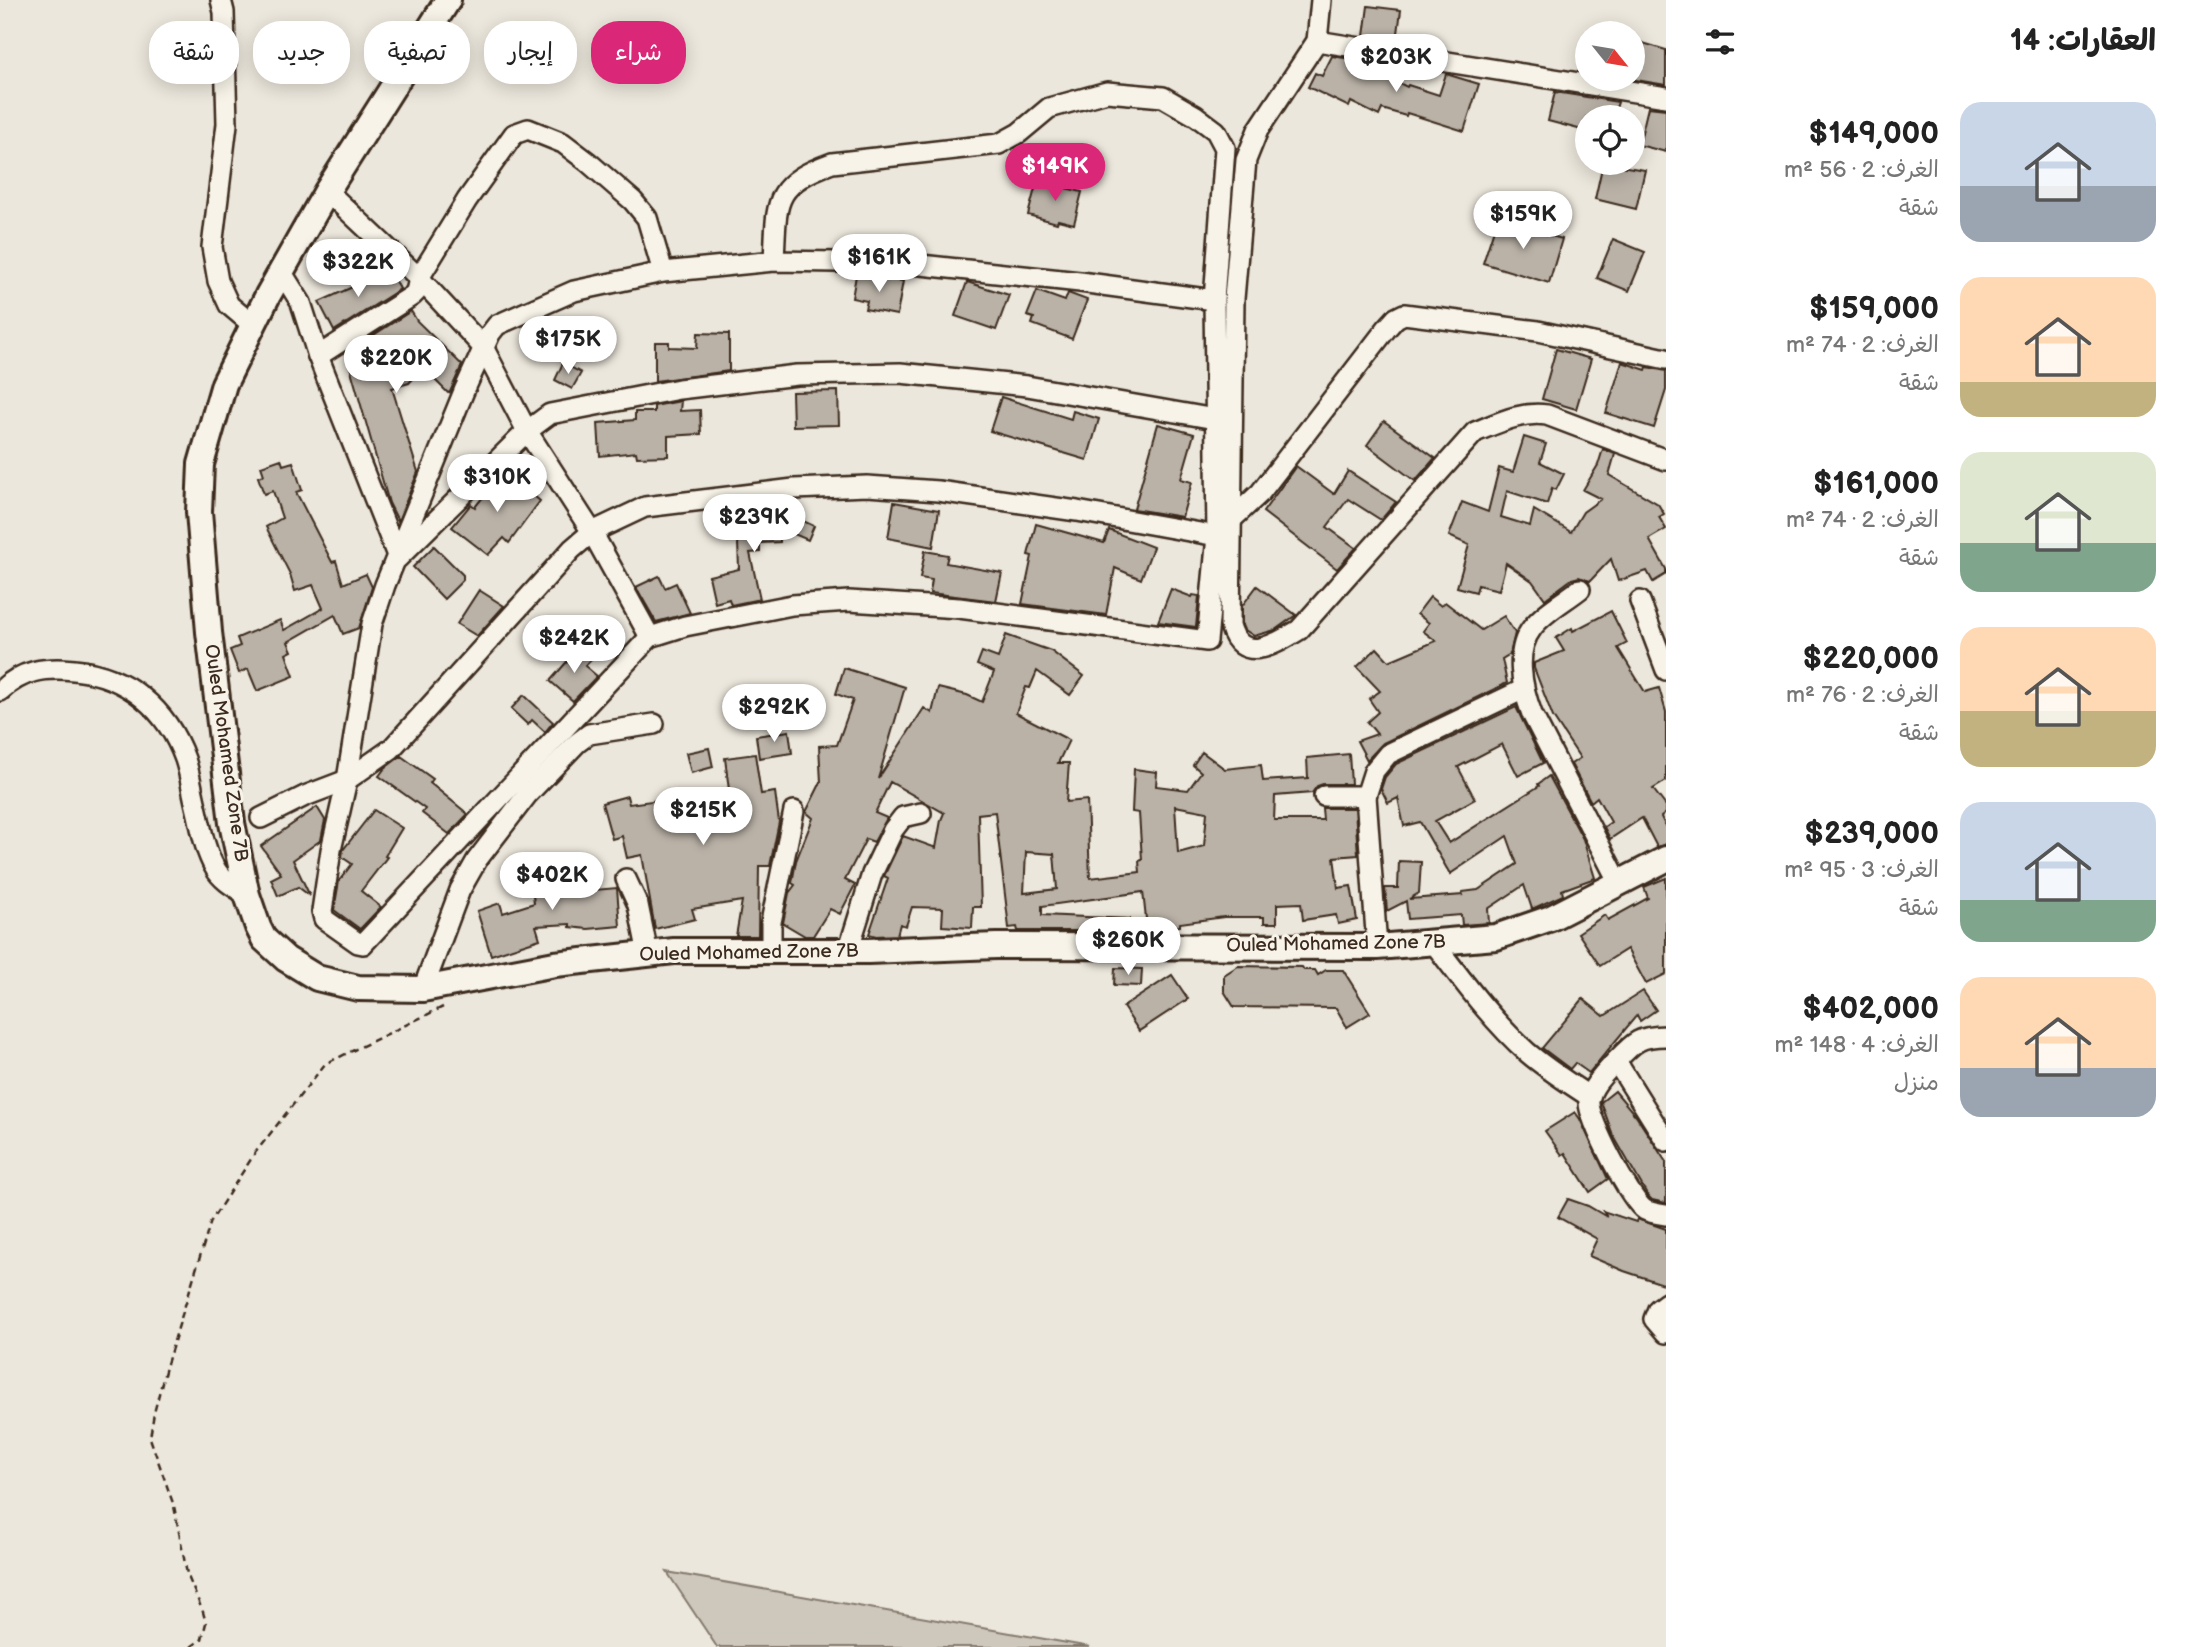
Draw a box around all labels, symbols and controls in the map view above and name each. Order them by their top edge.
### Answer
chip: شقة [149,21,239,84]
chip: جديد [253,21,350,84]
chip: تصفية [364,21,470,84]
chip: إيجار [484,21,577,84]
chip: شراء [591,21,686,84]
north arrow [1575,21,1645,91]
map controls [1575,21,1645,175]
icon: filters [1701,23,1739,61]
text: العقارات: 14 [2010,23,2156,59]
pin: $203K [1347,34,1445,94]
text: $203K [1360,43,1432,71]
button: locate [1575,105,1645,175]
text: $149,000 [1809,116,1939,152]
icon: home [2016,130,2100,214]
pin: $149K [1006,144,1104,203]
text: $149K [1021,152,1089,180]
text: الغرف: 2 · 56 m² [1784,156,1939,184]
pin: $159K [1474,191,1572,251]
text: شقة [1899,194,1939,222]
text: $159K [1489,200,1557,228]
pin: $161K [830,234,928,294]
pin: $322K [309,240,407,299]
text: $161K [847,243,911,271]
text: $322K [322,248,394,276]
text: $159,000 [1809,291,1939,327]
icon: home [2016,305,2100,389]
pin: $175K [519,316,617,376]
text: $175K [535,325,601,353]
text: الغرف: 2 · 74 m² [1786,331,1939,359]
pin: $220K [347,336,445,395]
text: $220K [360,344,432,372]
text: شقة [1899,369,1939,397]
pin: $310K [448,454,546,514]
text: $310K [463,463,531,491]
text: $161,000 [1813,466,1939,502]
icon: home [2016,480,2100,564]
pin: $239K [705,494,803,554]
text: $239K [719,503,789,531]
text: الغرف: 2 · 74 m² [1786,506,1939,534]
text: شقة [1899,544,1939,572]
pin: $242K [525,616,623,675]
text: $242K [538,624,610,652]
text: $220,000 [1802,641,1939,677]
street label: Ouled Mohamed Zone 7B [199,643,253,863]
icon: home [2016,655,2100,739]
text: الغرف: 2 · 76 m² [1786,681,1939,709]
pin: $292K [725,684,823,744]
text: $292K [738,693,810,721]
text: شقة [1899,719,1939,747]
pin: $215K [654,788,752,847]
text: $215K [669,796,737,824]
text: $239,000 [1804,816,1939,852]
icon: home [2016,830,2100,914]
pin: $402K [503,852,601,912]
text: الغرف: 3 · 95 m² [1784,856,1939,884]
text: $402K [516,861,588,889]
text: شقة [1899,894,1939,922]
pin: $260K [1079,918,1177,977]
text: $260K [1092,926,1164,954]
street label: Ouled Mohamed Zone 7B [1226,931,1446,957]
street label: Ouled Mohamed Zone 7B [639,940,859,966]
text: $402,000 [1802,991,1939,1027]
icon: home [2016,1005,2100,1089]
text: الغرف: 4 · 148 m² [1775,1031,1939,1059]
text: منزل [1894,1069,1939,1097]

